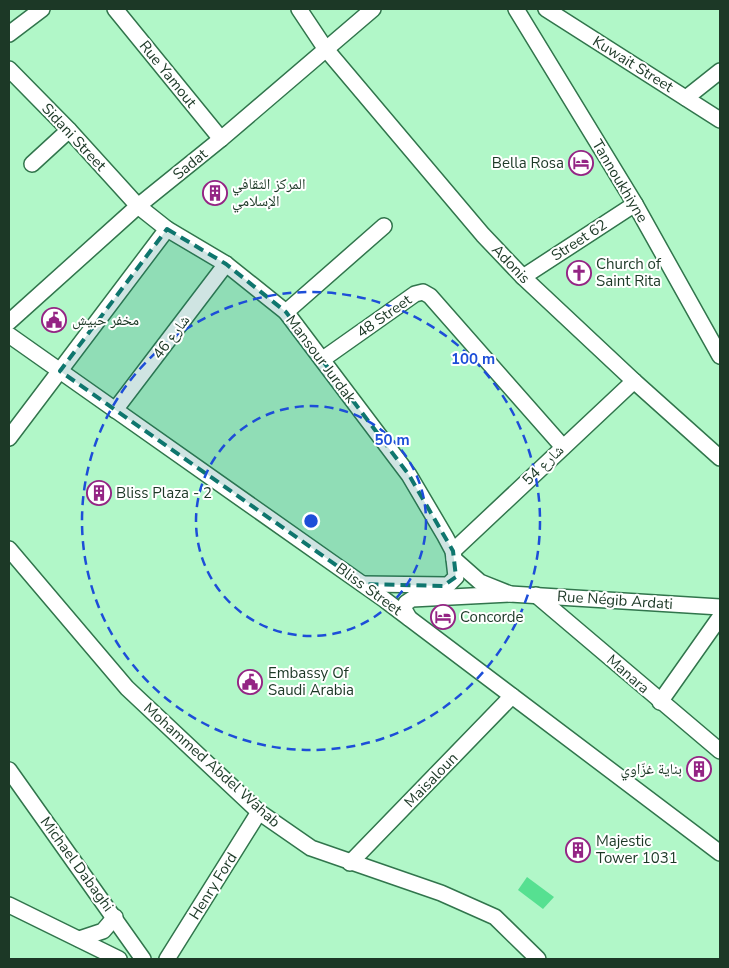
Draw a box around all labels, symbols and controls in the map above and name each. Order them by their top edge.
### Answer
street label: Kuwait Street [589,31,678,97]
street label: Rue Yamout [135,36,202,112]
street label: Sidani Street [37,99,111,176]
street label: Tannoukhiyne [587,136,653,226]
street label: Sadat [169,143,212,184]
hotel icon: Bella Rosa [568,150,594,176]
place label: Bella Rosa [492,153,564,173]
place label: المركز الثقافي الإسلامي [232,174,306,213]
building icon: المركز الثقافي الإسلامي [202,180,228,206]
street label: Street 62 [547,215,611,265]
street label: Adonis [487,240,535,288]
place label: Church of Saint Rita [596,254,662,291]
church icon: Church of Saint Rita [566,260,592,286]
street label: 48 Street [353,289,416,342]
public building icon: مخفر حبيش [41,307,67,333]
place label: مخفر حبيش [72,310,139,330]
street label: شارع 46 [148,311,194,363]
street label: Mansour Jurdak [281,311,361,407]
text: 100 m [451,349,495,369]
text: 50 m [374,430,410,450]
street label: شارع 54 [518,440,568,490]
building icon: Bliss Plaza - 2 [86,480,112,506]
place label: Bliss Plaza - 2 [116,483,212,503]
centre of rings [302,512,320,530]
street label: Bliss Street [332,558,407,620]
street label: Rue Négib Ardati [557,586,673,614]
hotel icon: Concorde [430,604,456,630]
place label: Concorde [460,607,524,627]
street label: Manara [602,650,654,698]
place label: Embassy Of Saudi Arabia [268,663,354,700]
public building icon: Embassy Of Saudi Arabia [237,669,263,695]
street label: Mohammed Abdel Wahab [139,698,285,832]
street label: Maisaloun [400,748,462,812]
building icon: بناية غزّاوي [686,756,712,782]
place label: بناية غزّاوي [620,759,682,781]
street label: Michael Dabaghi [36,813,118,915]
place label: Majestic Tower 1031 [596,831,678,868]
building icon: Majestic Tower 1031 [565,837,591,863]
street label: Henry Ford [184,849,242,923]

